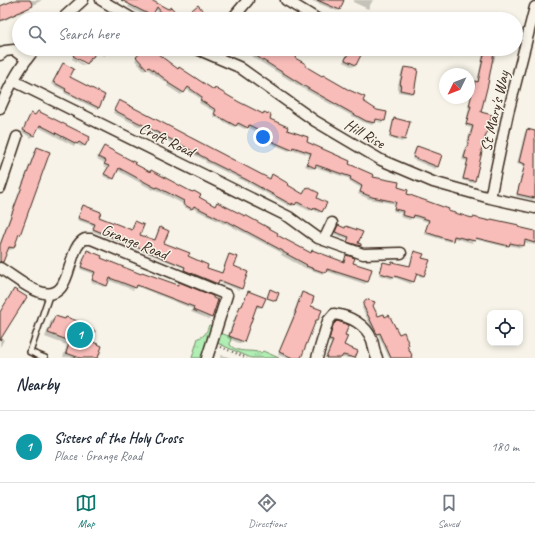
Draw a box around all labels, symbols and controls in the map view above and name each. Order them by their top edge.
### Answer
search box [12,12,523,56]
icon: search [26,23,48,45]
text: Search here [58,25,119,44]
street label: St Mary's Way [476,67,514,154]
north arrow [439,68,475,104]
street label: Hill Rise [341,114,390,154]
street label: Croft Road [136,118,200,163]
your location [253,127,273,147]
street label: Grange Road [99,220,173,265]
map controls [487,310,523,346]
button: locate [487,310,523,346]
pin: 1 [67,320,93,350]
text: Nearby [16,374,59,395]
text: Sisters of the Holy Cross [54,429,183,448]
text: 1 [26,439,32,455]
text: 180 m [491,439,519,455]
text: Place · Grange Road [54,448,142,464]
tab: Map [75,492,97,530]
tab: Directions [248,492,287,530]
tab: Saved [438,492,460,530]

